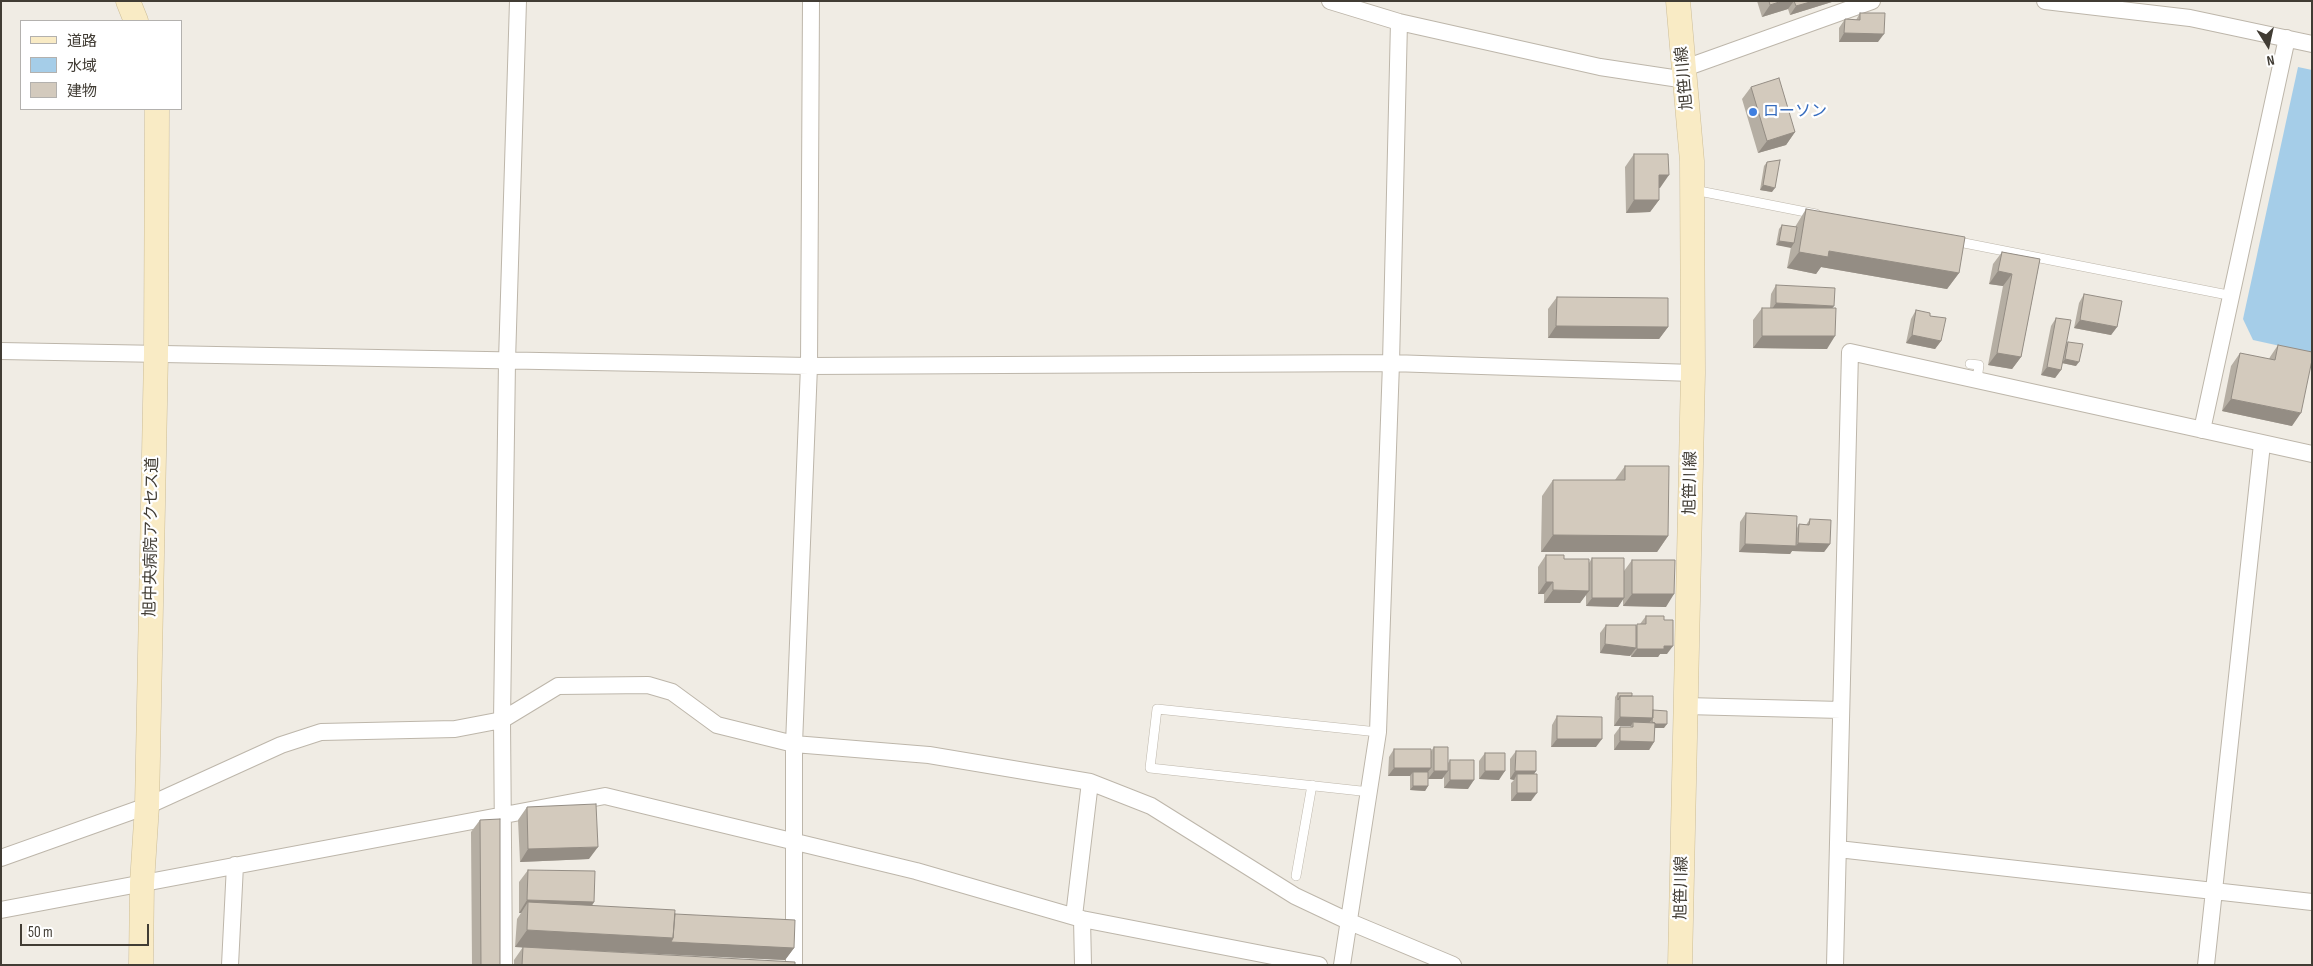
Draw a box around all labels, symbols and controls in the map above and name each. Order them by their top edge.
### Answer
legend [20,20,182,110]
north arrow [2243,20,2293,70]
text: 道路 [67,32,97,51]
street label: 旭笹川線 [1673,45,1697,111]
text: N [2266,51,2276,69]
text: 水域 [67,57,97,76]
text: 建物 [67,82,97,101]
place label: ローソン [1763,102,1827,122]
marker: ローソン [1747,106,1759,118]
street label: 旭笹川線 [1681,451,1701,515]
street label: 旭中央病院アクセス道 [141,457,163,617]
street label: 旭笹川線 [1672,856,1692,920]
scale bar [22,914,151,946]
text: 50 m [28,923,53,942]

